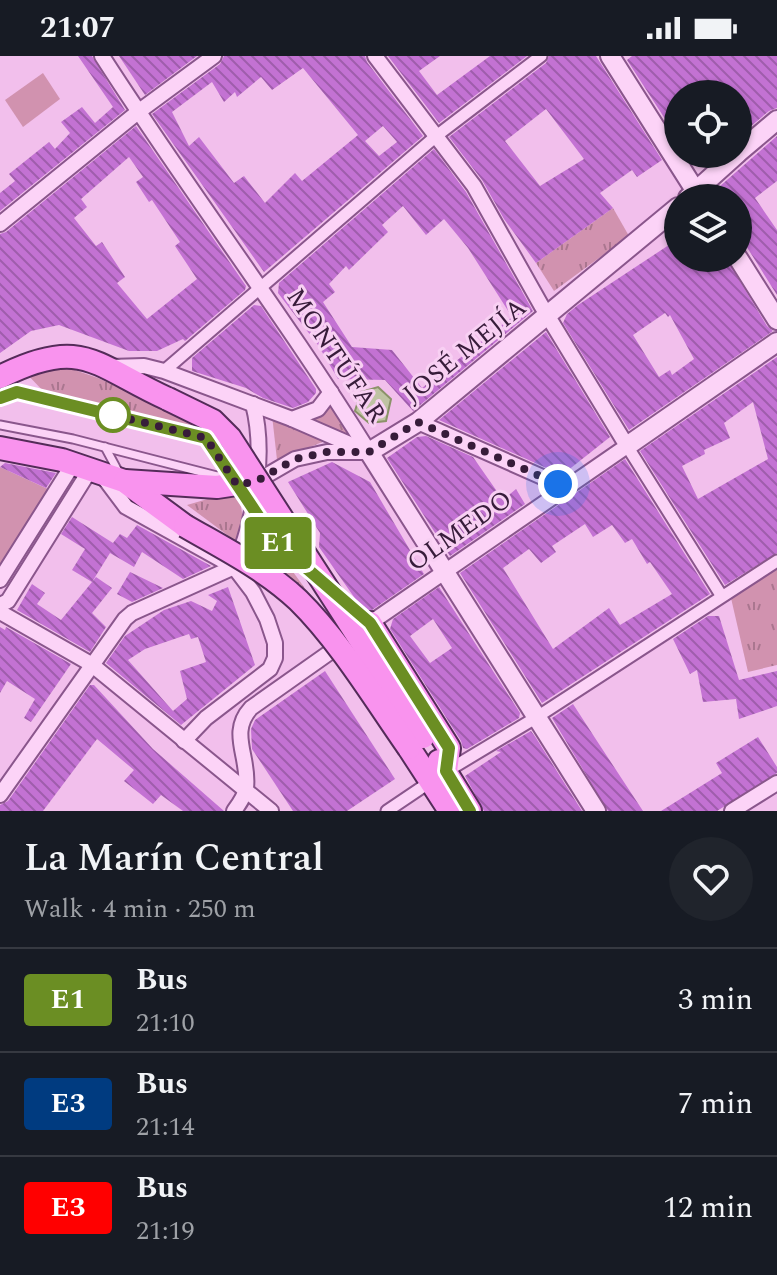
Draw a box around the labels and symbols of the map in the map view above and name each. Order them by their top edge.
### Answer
street label: MONTÚFAR [276,280,397,432]
street label: JOSÉ MEJÍA [394,288,535,413]
unlabelled marker [96,398,130,432]
your location [538,464,578,504]
street label: OLMEDO [399,480,520,582]
line badge: E1 [242,517,314,569]

